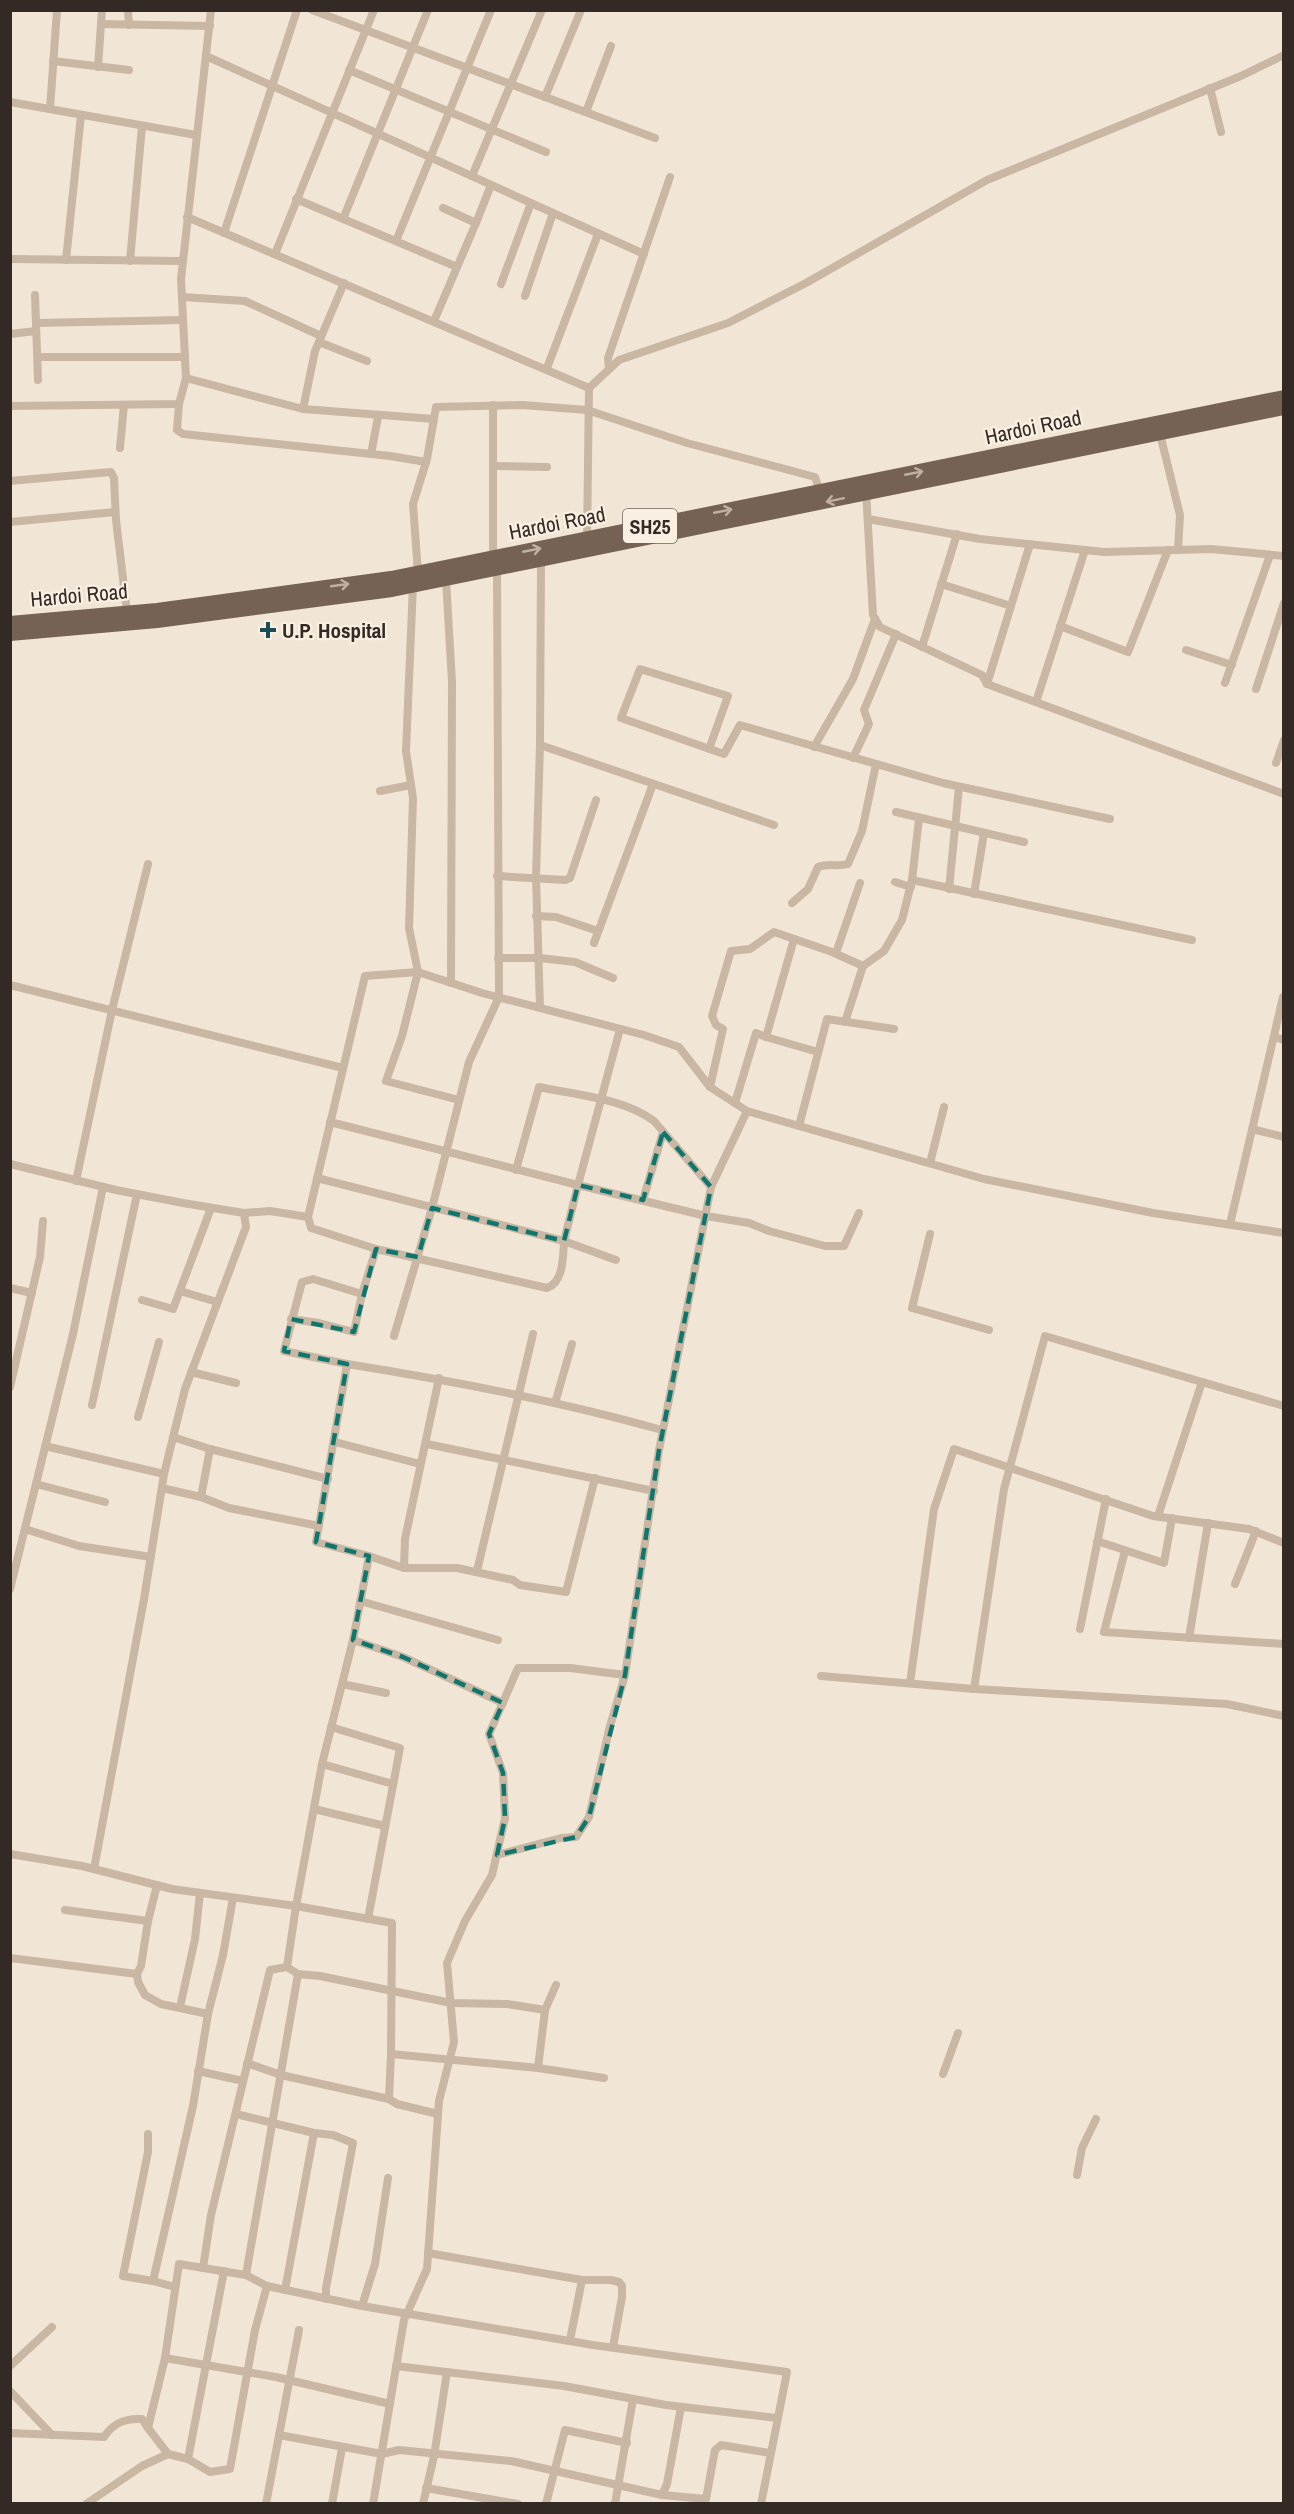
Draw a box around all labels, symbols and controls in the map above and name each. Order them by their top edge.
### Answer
street label: Hardoi Road [982,403,1084,451]
one-way arrow [904,467,923,478]
one-way arrow [826,495,846,506]
street label: Hardoi Road [506,499,608,547]
one-way arrow [712,505,732,516]
road number: SH25 [623,509,677,543]
one-way arrow [521,544,541,555]
street label: Hardoi Road [29,576,129,614]
one-way arrow [329,579,349,590]
place label: U.P. Hospital [282,616,386,645]
marker: U.P. Hospital [259,621,277,639]

